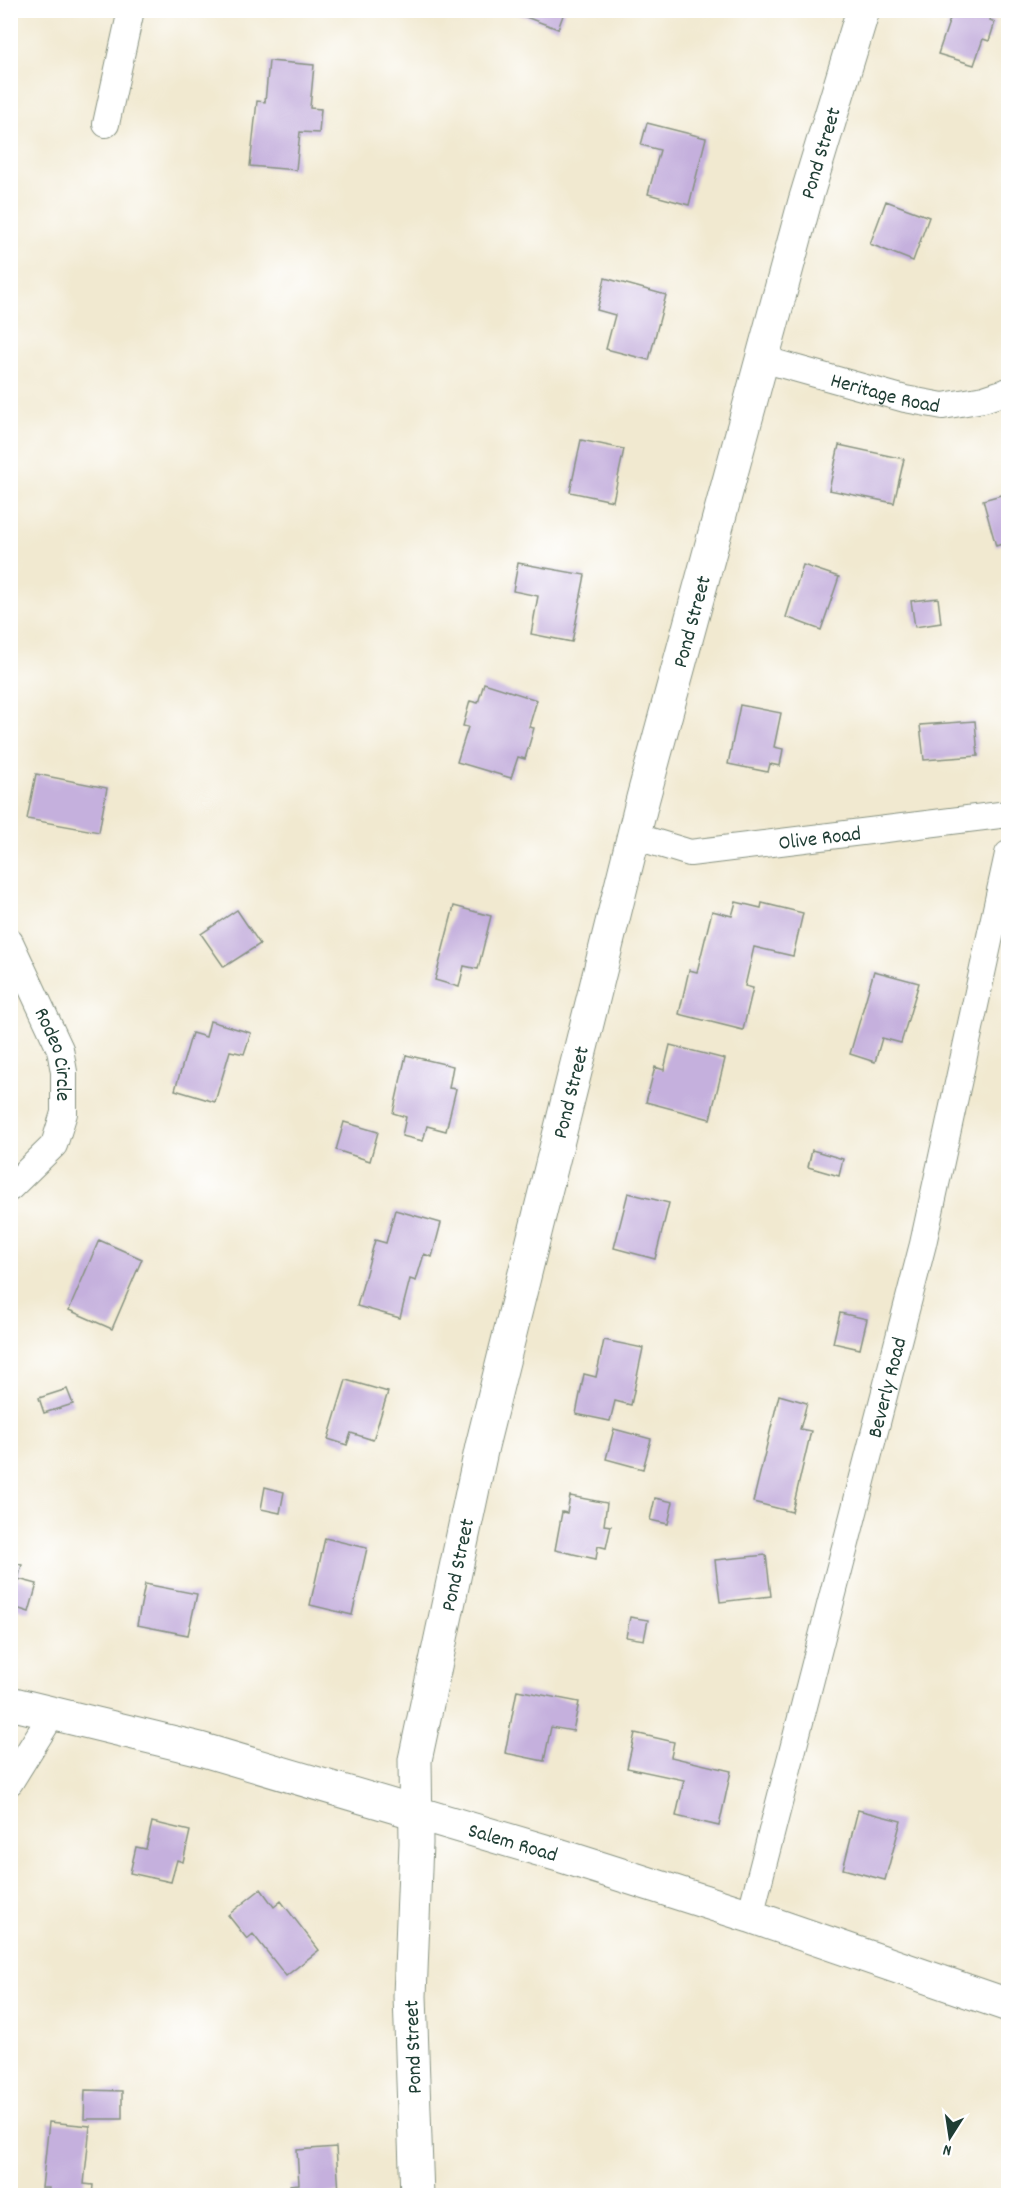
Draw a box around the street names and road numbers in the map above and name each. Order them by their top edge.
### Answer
street label: Pond Street [794,104,851,203]
street label: Heritage Road [827,367,942,423]
street label: Pond Street [667,572,721,672]
street label: Olive Road [777,820,863,860]
street label: Rodeo Circle [25,1003,76,1101]
street label: Pond Street [547,1043,599,1142]
street label: Beverly Road [862,1335,916,1441]
street label: Pond Street [435,1516,484,1615]
street label: Salem Road [464,1817,561,1872]
street label: Pond Street [398,1999,432,2095]

